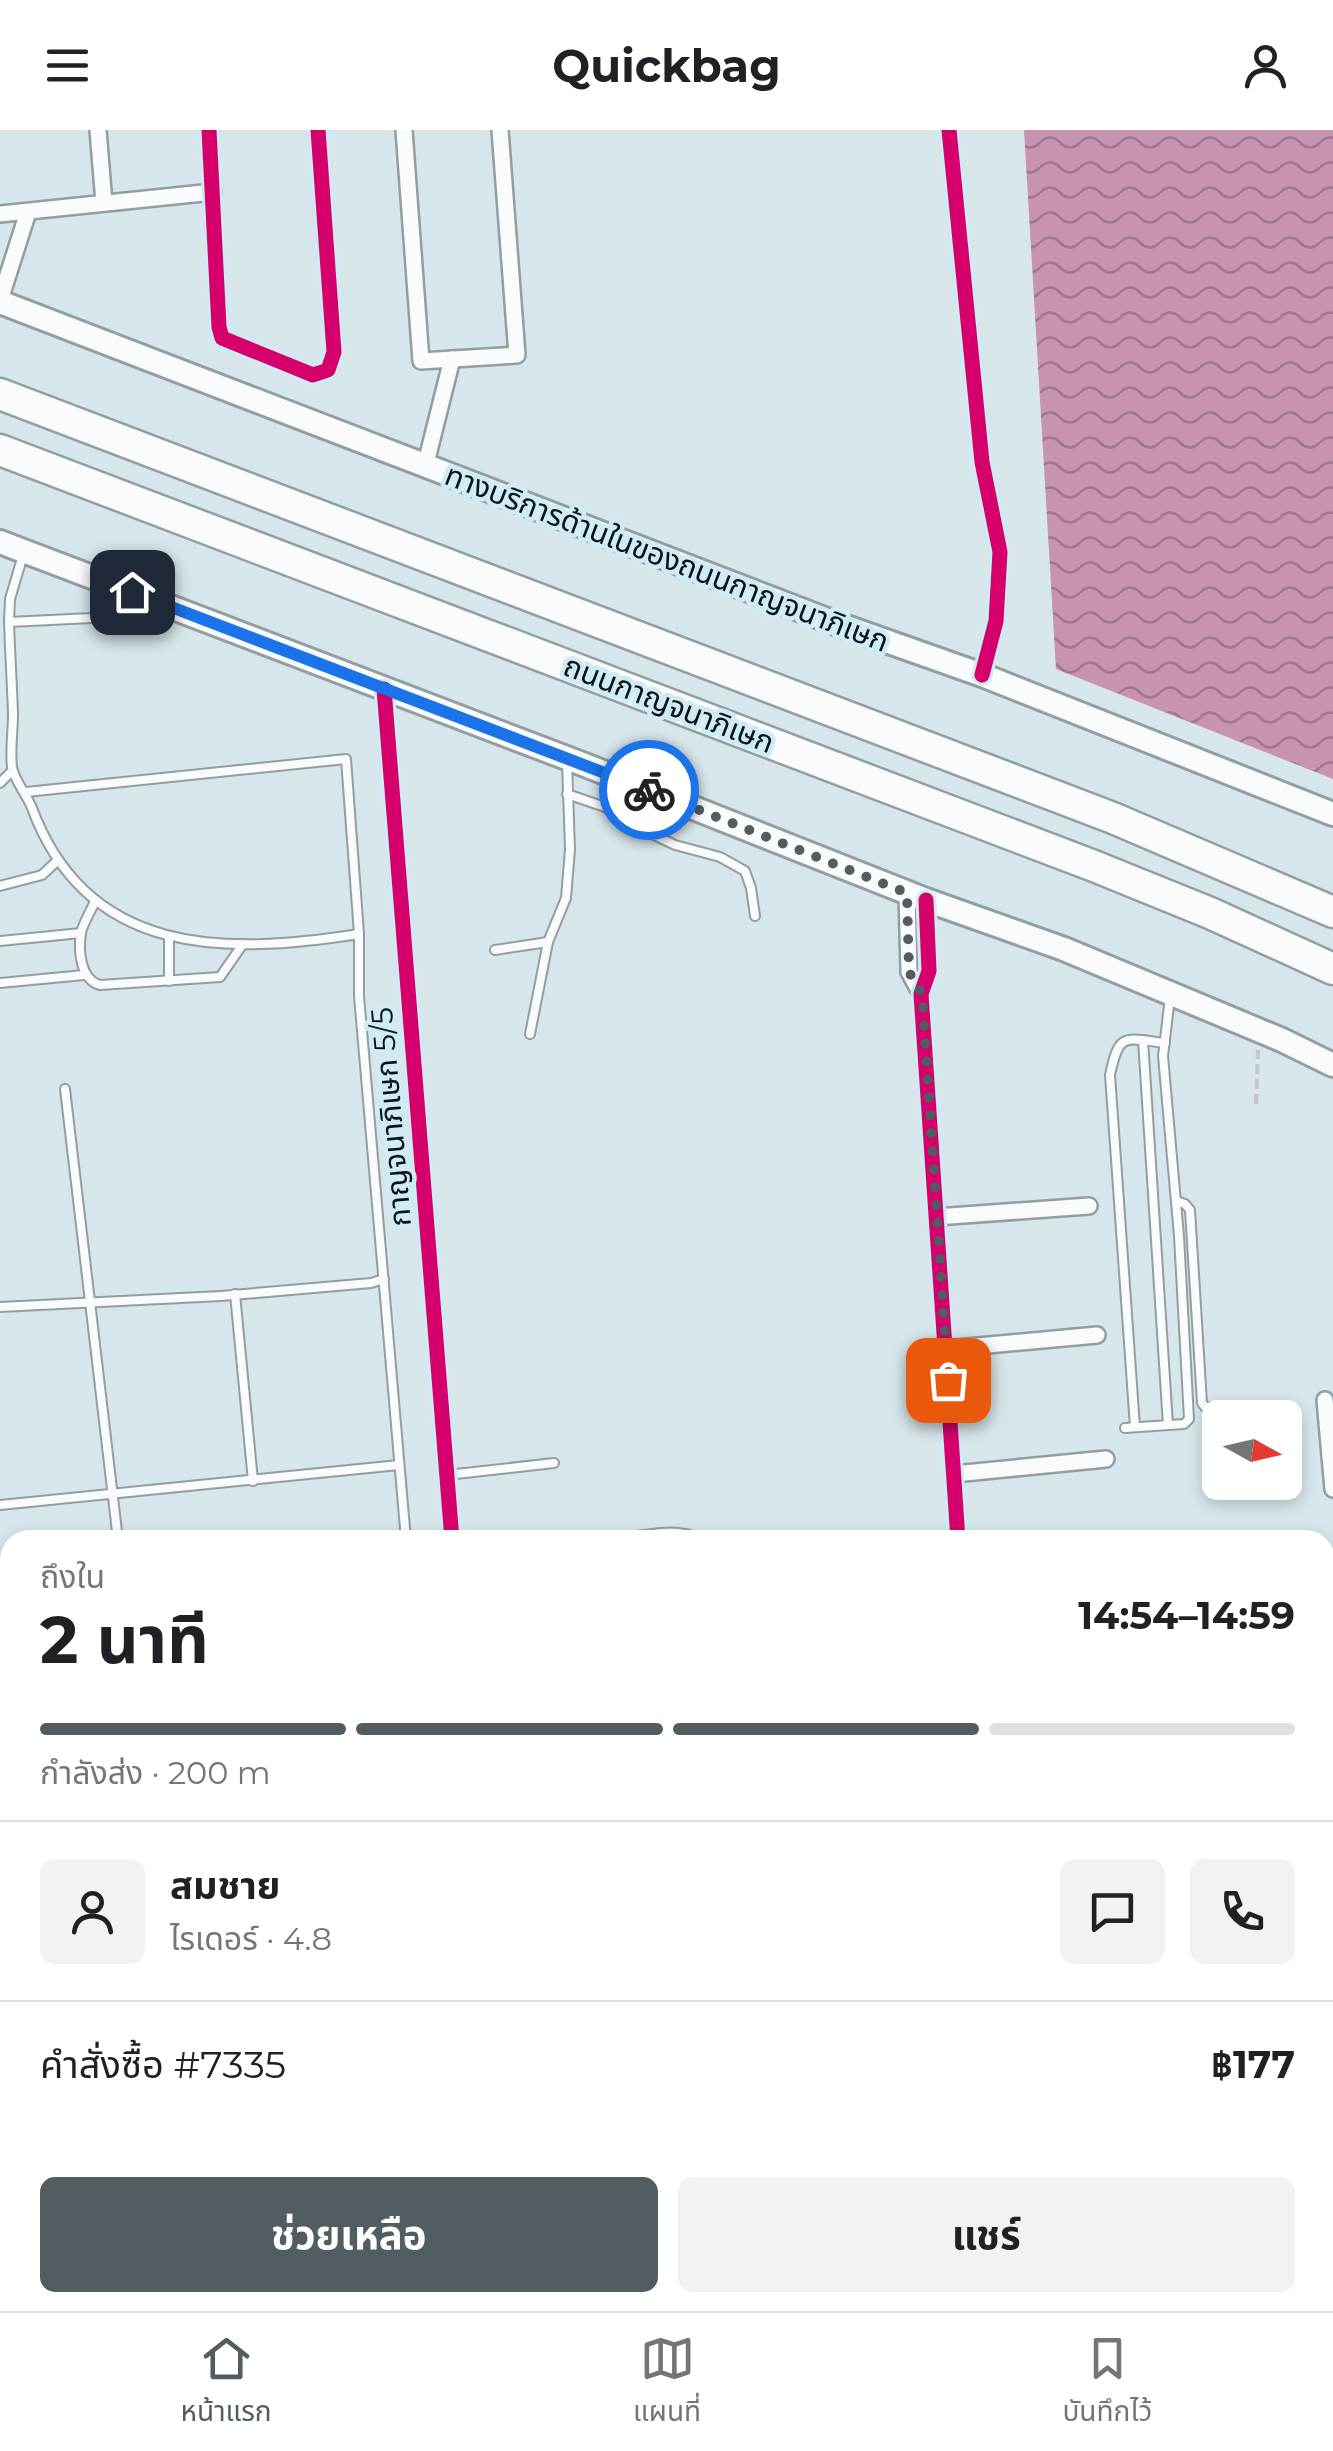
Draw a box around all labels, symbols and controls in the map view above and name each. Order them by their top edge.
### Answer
icon: menu [40,38,95,93]
text: Quickbag [552,38,781,93]
icon: person [1238,38,1293,93]
street label: ทางบริการด้านในของถนนกาญจนาภิเษก [440,456,894,660]
pin [90,550,175,635]
icon: home [105,565,160,620]
street label: ถนนกาญจนาภิเษก [558,647,780,761]
courier [599,740,699,840]
icon: bike [622,763,677,818]
street label: กาญจนาภิเษก 5/5 [363,1006,419,1228]
pin [906,1338,991,1423]
icon: bag [921,1353,976,1408]
north arrow [1202,1400,1302,1500]
map controls [1202,1400,1302,1500]
text: ถึงใน [40,1557,105,1596]
text: 14:54–14:59 [1078,1592,1295,1639]
text: 2 นาที [40,1600,209,1679]
text: กำลังส่ง · 200 m [40,1753,271,1792]
button: person [40,1859,145,1964]
button: chat [1060,1859,1165,1964]
button: phone [1190,1859,1295,1964]
text: สมชาย [170,1862,280,1909]
text: ไรเดอร์ · 4.8 [170,1919,332,1958]
text: คำสั่งซื้อ #7335 [40,2041,286,2088]
text: ฿177 [1211,2041,1295,2088]
button: ช่วยเหลือ [40,2177,658,2292]
button: แชร์ [678,2177,1295,2292]
tab: หน้าแรก [181,2331,272,2434]
tab: แผนที่ [633,2331,701,2434]
tab: บันทึกไว้ [1062,2331,1152,2434]

